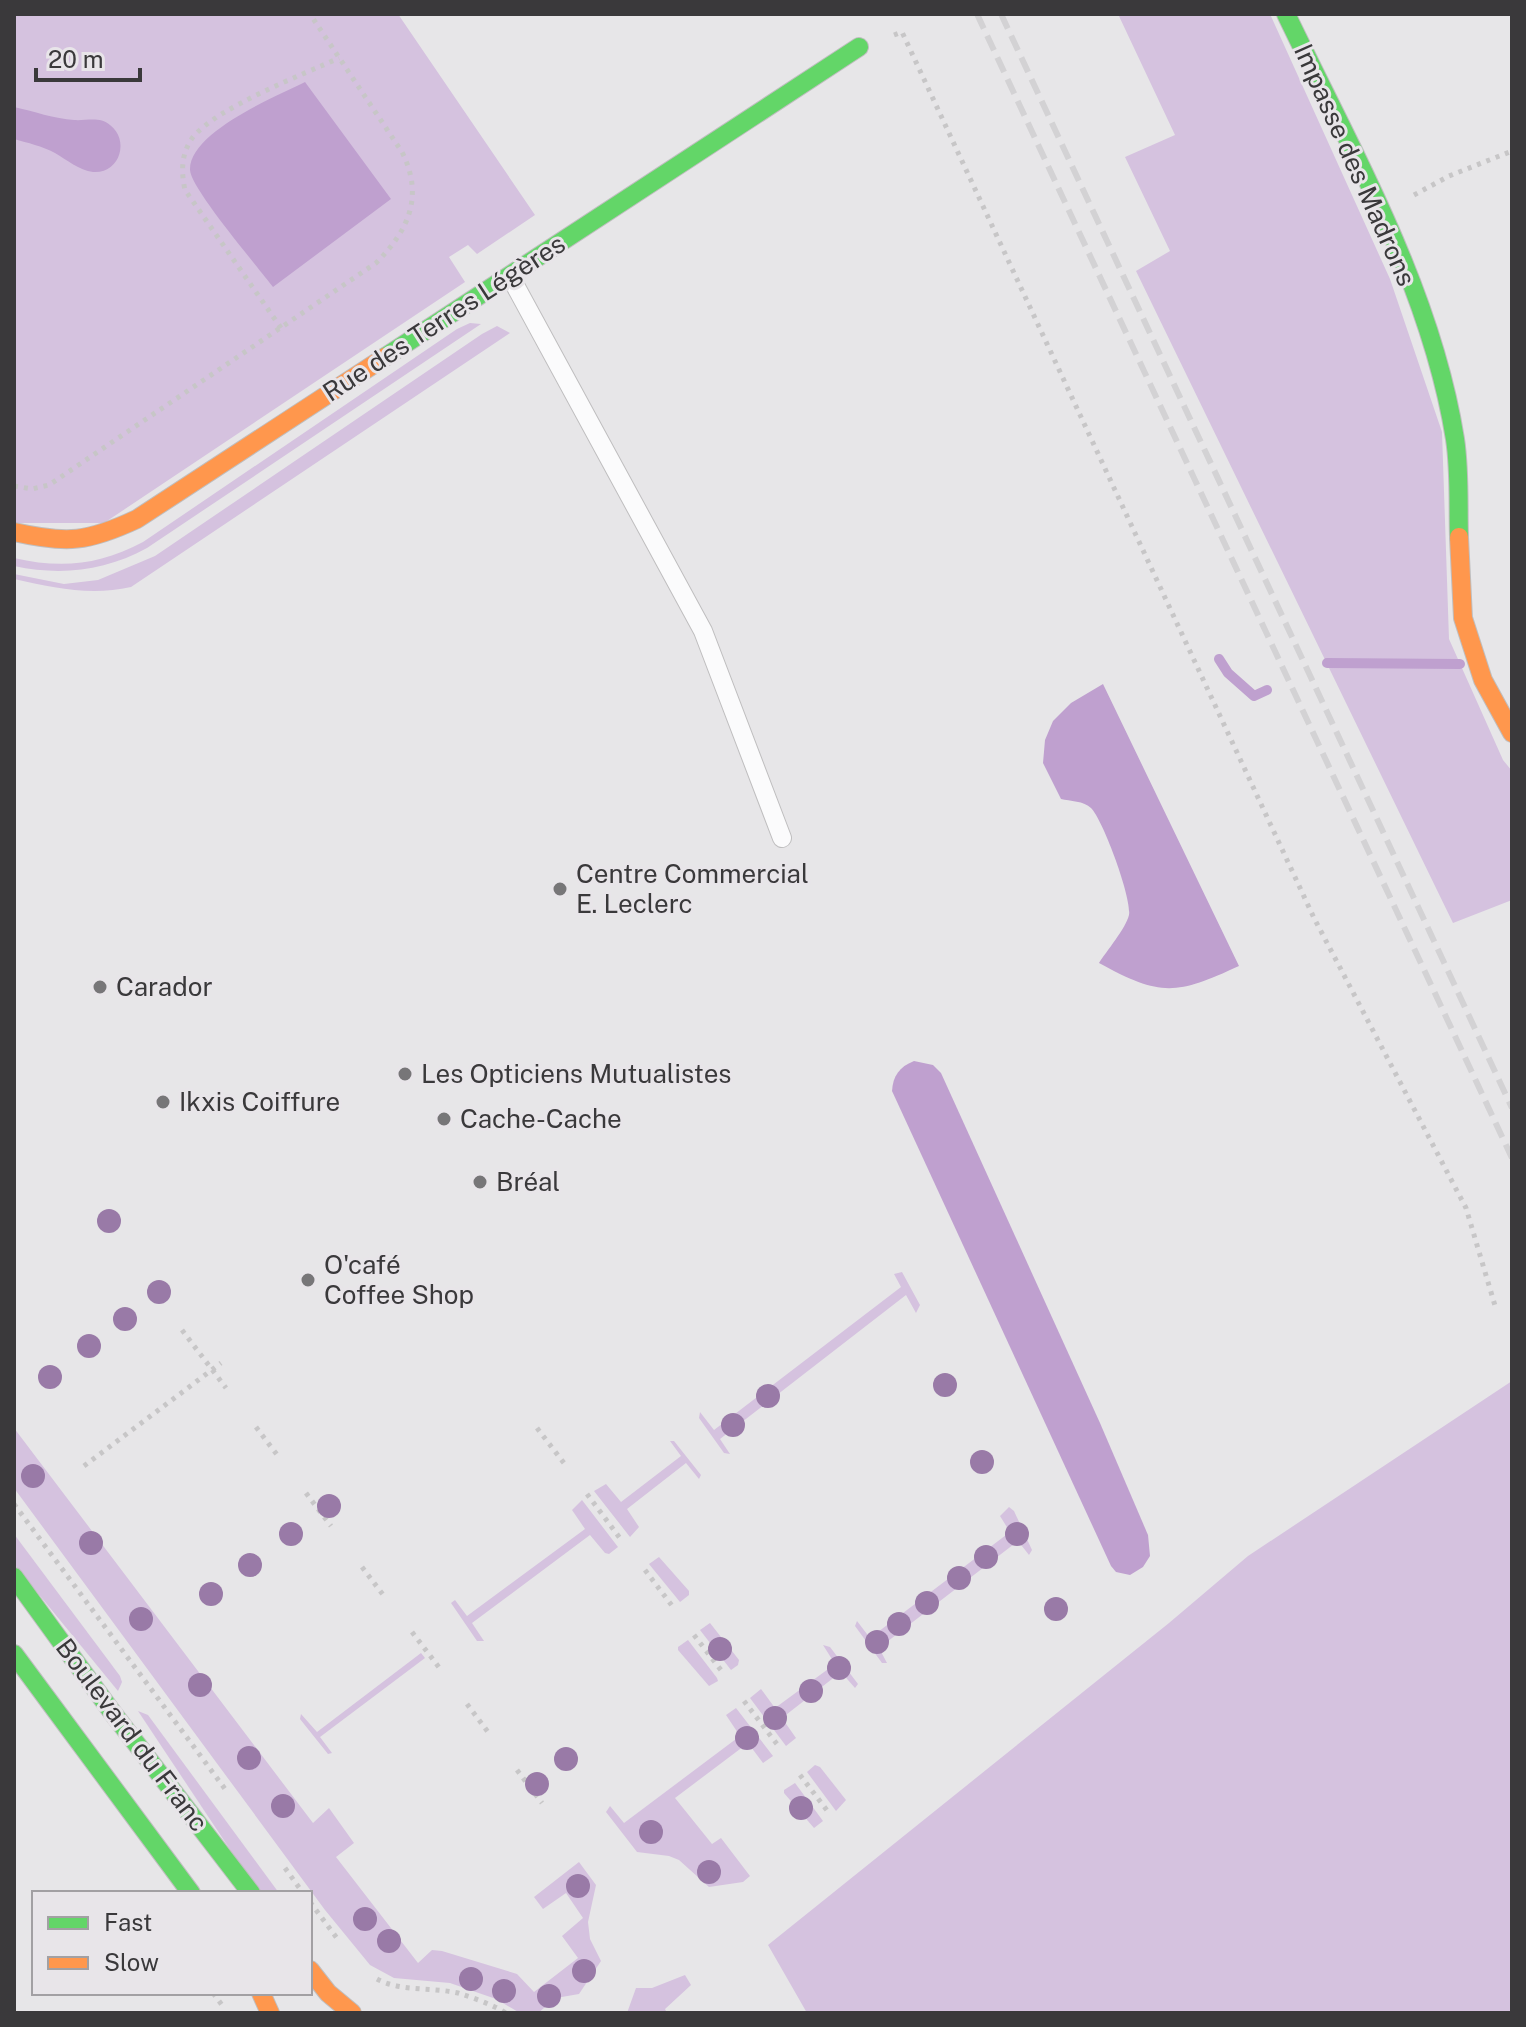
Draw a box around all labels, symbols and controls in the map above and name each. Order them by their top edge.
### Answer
scale bar [36,32,140,82]
street label: Impasse des Madrons [1288,39,1423,291]
text: 20 m [48,45,104,73]
street label: Rue des Terres Légères [317,228,571,407]
place label: Centre Commercial E. Leclerc [576,858,809,919]
marker: Centre Commercial E. Leclerc [551,880,569,898]
place label: Carador [116,971,213,1002]
marker: Carador [91,978,109,996]
place label: Les Opticiens Mutualistes [421,1058,731,1089]
marker: Les Opticiens Mutualistes [396,1065,414,1083]
place label: Ikxis Coiffure [179,1086,340,1117]
marker: Ikxis Coiffure [154,1093,172,1111]
place label: Cache-Cache [460,1103,622,1134]
marker: Cache-Cache [435,1110,453,1128]
place label: Bréal [496,1166,560,1197]
marker: Bréal [471,1173,489,1191]
place label: O'café Coffee Shop [324,1249,474,1310]
marker: O'café Coffee Shop [299,1271,317,1289]
street label: Boulevard du Franc [50,1632,215,1837]
legend [32,1891,312,1995]
text: Fast [104,1908,152,1936]
text: Slow [104,1948,159,1976]

